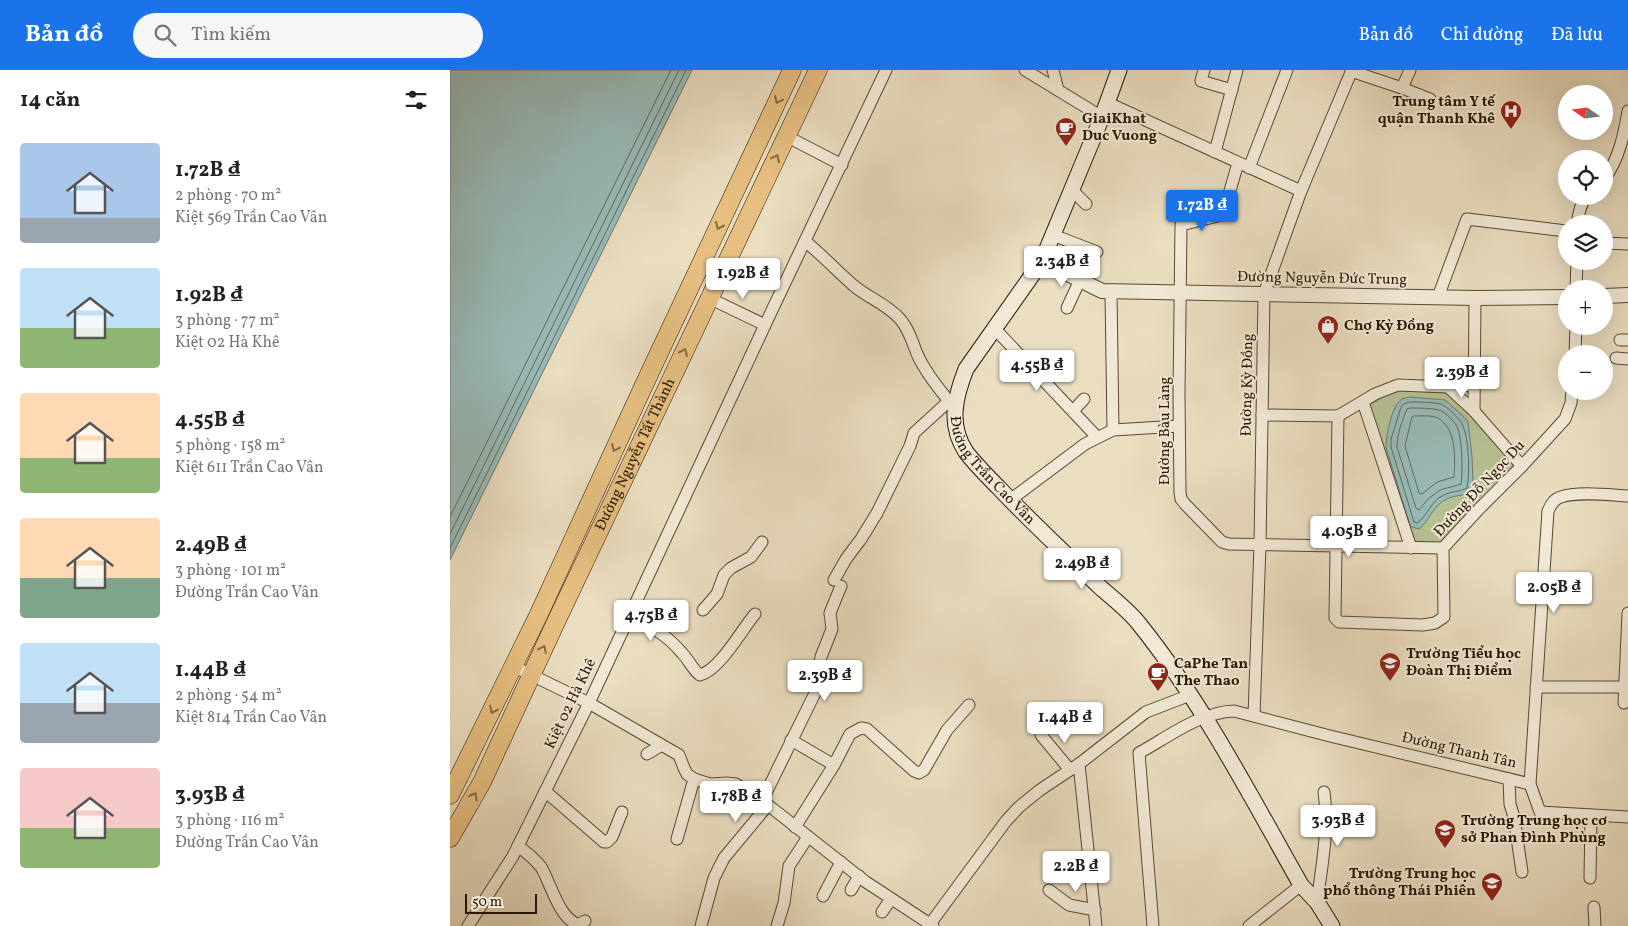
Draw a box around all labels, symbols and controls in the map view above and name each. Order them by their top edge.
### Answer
search box [133,13,483,58]
text: Bản đồ [25,18,103,52]
icon: search [151,21,179,49]
text: Tìm kiếm [191,22,271,48]
text: Bản đồ [1359,23,1413,48]
text: Chỉ đường [1441,23,1523,48]
text: Đã lưu [1551,23,1603,48]
north arrow [1558,85,1612,140]
map controls [1558,85,1613,400]
text: 14 căn [20,86,80,115]
icon: filters [402,86,430,114]
place label: Trung tâm Y tế quận Thanh Khê [1378,92,1496,130]
one-way arrow [774,94,784,103]
hospital icon: Trung tâm Y tế quận Thanh Khê [1499,99,1523,130]
place label: GiaiKhat Duc Vuong [1082,109,1157,147]
cafe icon: GiaiKhat Duc Vuong [1054,116,1078,147]
button: locate [1558,150,1613,205]
one-way arrow [769,154,780,163]
text: 1.72B ₫ [175,156,241,185]
icon: home [60,163,120,223]
text: 2 phòng · 70 m² [175,185,281,207]
pin: 1.72B ₫ [1156,190,1248,232]
text: 1.72B ₫ [1177,195,1227,217]
text: Kiệt 569 Trần Cao Vân [175,207,327,229]
button: layers [1558,215,1613,270]
one-way arrow [714,221,725,230]
pin: 2.34B ₫ [1016,246,1108,288]
text: 2.34B ₫ [1035,251,1089,273]
pin: 1.92B ₫ [697,258,789,300]
text: 1.92B ₫ [717,263,769,285]
street label: Đường Nguyễn Đức Trung [1237,267,1408,291]
button: + [1558,280,1613,335]
text: 1.92B ₫ [175,281,243,310]
icon: home [60,288,120,348]
text: 3 phòng · 77 m² [175,310,280,332]
shop icon: Chợ Kỳ Đồng [1316,314,1340,345]
place label: Chợ Kỳ Đồng [1344,316,1434,337]
text: Kiệt 02 Hà Khê [175,332,280,354]
street label: Đường Kỳ Đồng [1237,333,1259,437]
button: − [1558,345,1613,400]
one-way arrow [677,349,687,358]
pin: 4.55B ₫ [991,350,1083,392]
text: 4.55B ₫ [1010,355,1064,377]
pin: 2.39B ₫ [1416,356,1508,399]
text: 2.39B ₫ [1436,362,1488,384]
street label: Đường Nguyễn Tất Thành [590,375,681,535]
street label: Đường Bàu Làng [1155,376,1176,485]
text: 4.55B ₫ [175,406,245,435]
icon: home [60,413,120,473]
street label: Đường Trần Cao Vân [944,415,1040,530]
text: 5 phòng · 158 m² [175,435,286,457]
street label: Đường Đỗ Ngọc Du [1429,436,1531,542]
one-way arrow [611,443,621,452]
text: Kiệt 611 Trần Cao Vân [175,457,324,479]
pin: 4.05B ₫ [1303,516,1395,558]
text: 4.05B ₫ [1321,521,1377,543]
text: 2.49B ₫ [175,531,247,560]
icon: home [60,538,120,598]
pin: 2.49B ₫ [1036,548,1128,590]
text: 2.49B ₫ [1055,553,1109,575]
text: 3 phòng · 101 m² [175,560,286,582]
pin: 2.05B ₫ [1508,572,1600,614]
text: 2.05B ₫ [1527,577,1581,599]
text: Đường Trần Cao Vân [175,582,319,604]
pin: 4.75B ₫ [605,600,697,642]
text: 4.75B ₫ [625,605,677,627]
place label: Trường Tiểu học Đoàn Thị Điểm [1406,644,1521,682]
one-way arrow [537,645,548,654]
school or university icon: Trường Tiểu học Đoàn Thị Điểm [1378,651,1402,682]
place label: CaPhe Tan The Thao [1174,654,1248,692]
street label: Kiệt 02 Hà Khê [540,655,602,753]
text: 1.44B ₫ [175,656,246,685]
pin: 2.39B ₫ [779,660,871,702]
cafe icon: CaPhe Tan The Thao [1146,661,1170,692]
icon: home [60,663,120,723]
text: 2.39B ₫ [799,665,851,687]
text: 2 phòng · 54 m² [175,685,282,707]
pin: 1.44B ₫ [1019,702,1111,744]
one-way arrow [489,705,499,714]
text: Kiệt 814 Trần Cao Vân [175,707,327,729]
text: 1.44B ₫ [1038,707,1092,729]
street label: Đường Thanh Tân [1399,728,1519,774]
pin: 1.78B ₫ [690,780,782,823]
text: 3.93B ₫ [175,781,245,810]
text: 1.78B ₫ [711,786,761,808]
icon: home [60,788,120,848]
one-way arrow [468,792,478,801]
pin: 3.93B ₫ [1292,804,1384,847]
text: 3 phòng · 116 m² [175,810,285,832]
text: 3.93B ₫ [1311,810,1365,832]
place label: Trường Trung học cơ sở Phan Đình Phùng [1461,811,1607,849]
school or university icon: Trường Trung học cơ sở Phan Đình Phùng [1433,818,1457,849]
text: Đường Trần Cao Vân [175,832,319,854]
pin: 2.2B ₫ [1035,850,1117,893]
text: 2.2B ₫ [1054,856,1098,878]
place label: Trường Trung học phổ thông Thái Phiên [1323,864,1476,902]
school or university icon: Trường Trung học phổ thông Thái Phiên [1480,871,1504,902]
scale bar [465,891,538,914]
text: 50 m [472,893,502,912]

